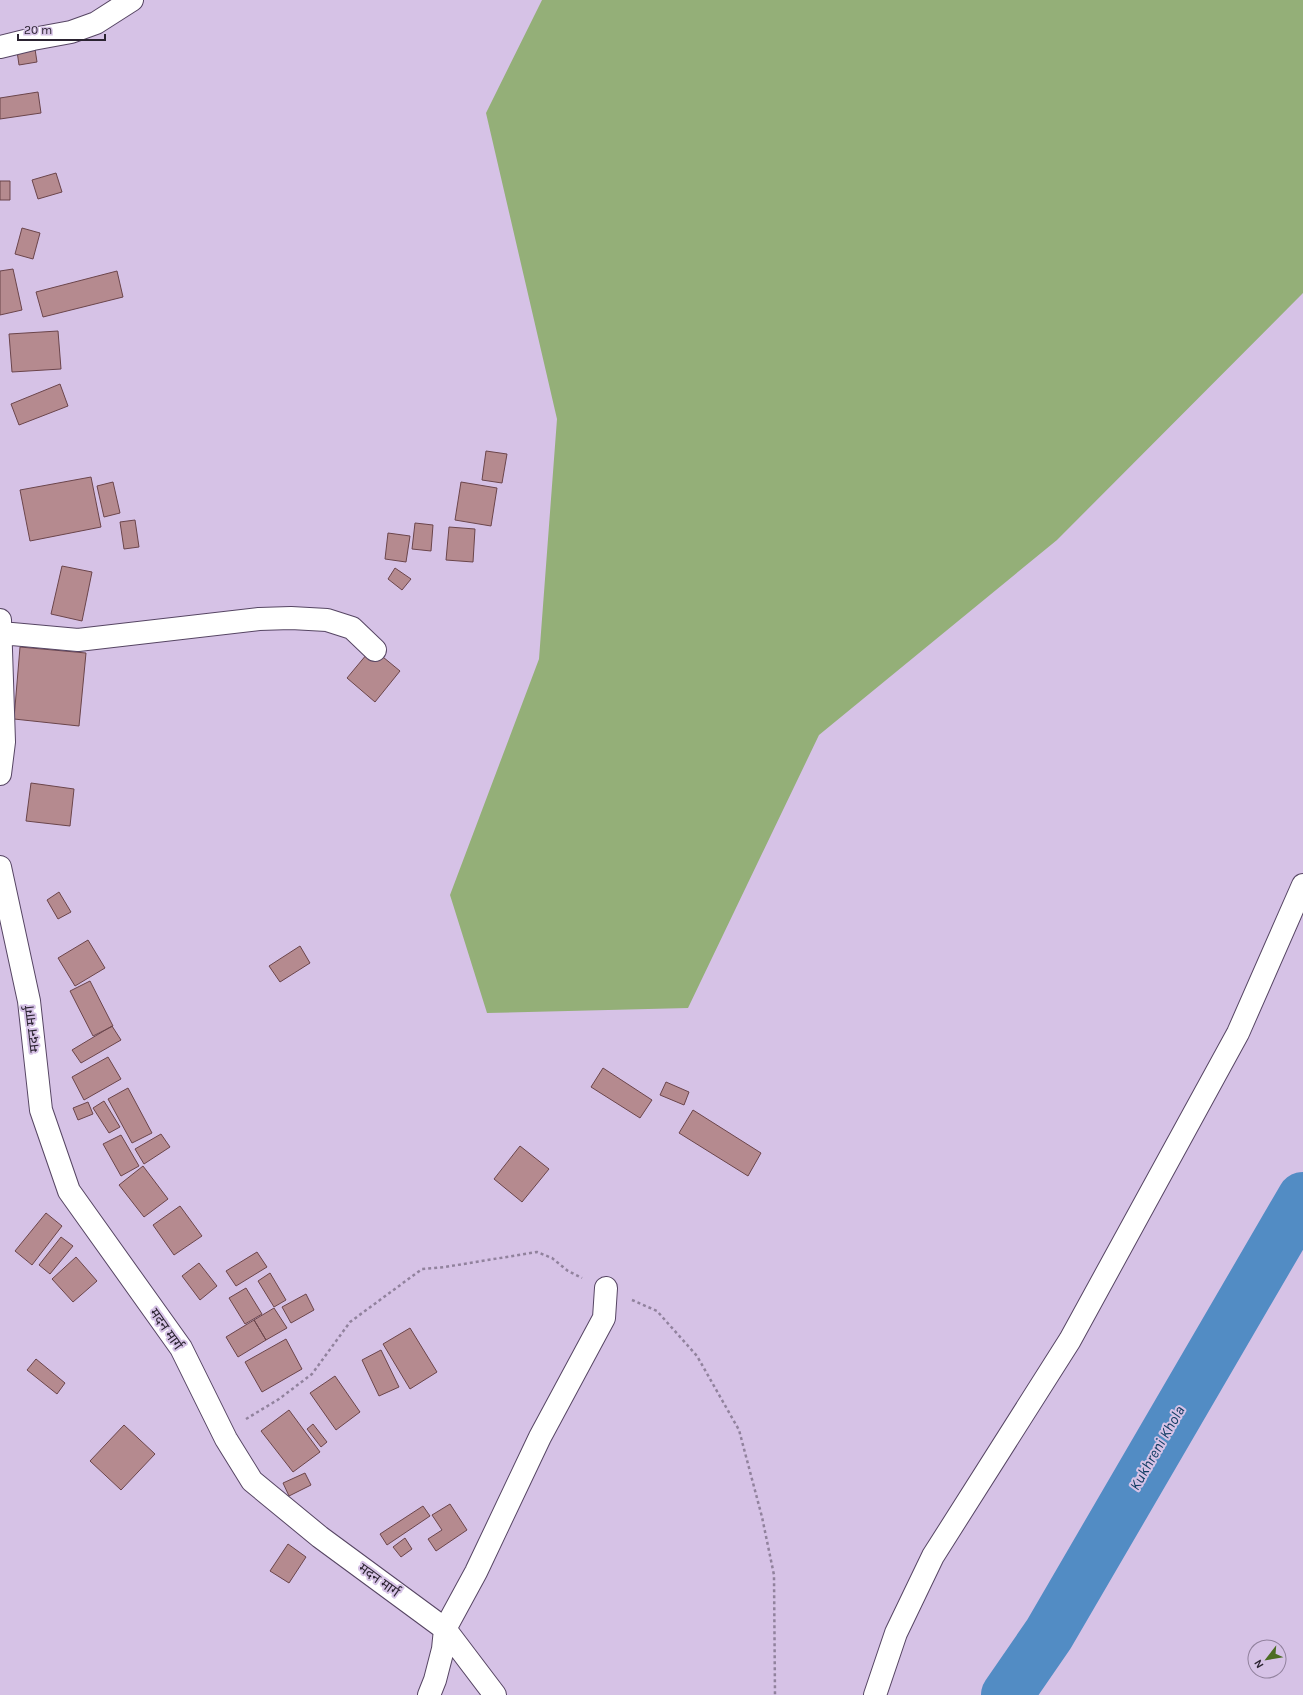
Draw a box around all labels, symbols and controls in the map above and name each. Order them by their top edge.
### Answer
scale bar [18,16,105,42]
text: 20 m [24,23,52,37]
street label: मदन मार्ग [21,1004,43,1053]
street label: मदन मार्ग [146,1305,187,1354]
water label: Kukhreni Khola [1126,1402,1188,1494]
street label: मदन मार्ग [355,1559,404,1601]
north arrow [1247,1639,1287,1679]
text: N [1251,1657,1266,1671]

